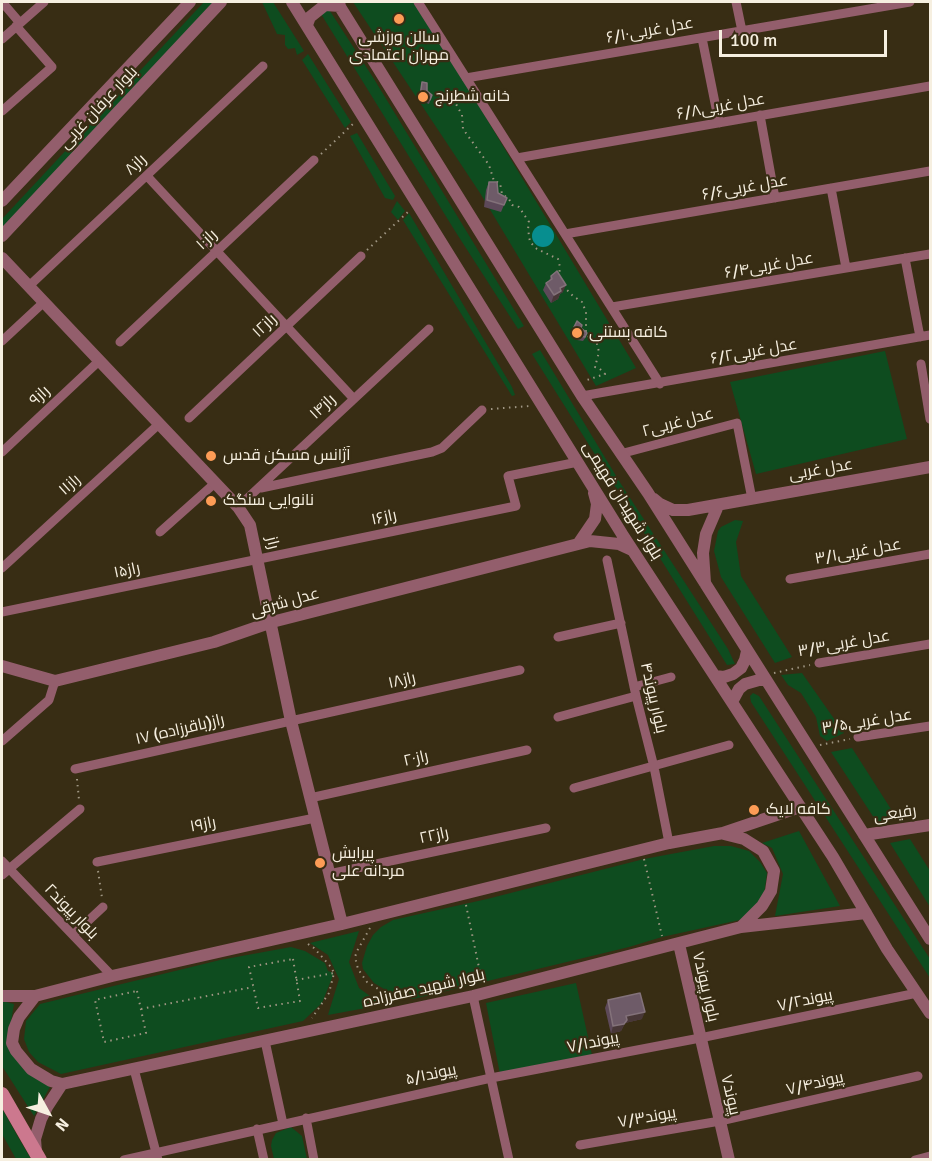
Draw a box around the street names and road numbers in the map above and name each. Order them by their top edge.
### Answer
street label: ۶/۱۰عدل غربی [605,14,695,48]
street label: بلوار عرفان غربی [56,63,142,153]
street label: ۶/۸عدل غربی [675,90,767,124]
street label: راز۸ [121,150,151,180]
street label: ۶/۶عدل غربی [701,171,789,205]
street label: راز۱۰ [193,226,221,254]
street label: ۶/۴عدل غربی [723,249,815,283]
street label: راز۱۲ [249,310,281,342]
street label: ۶/۲عدل غربی [709,335,799,369]
street label: راز۹ [26,382,54,410]
street label: راز۱۴ [306,390,340,424]
street label: عدل غربی۲ [640,404,716,442]
street label: بلوار شهیدان فهیمی [578,438,666,564]
street label: عدل غربی [787,455,855,485]
street label: راز۱۱ [55,470,85,500]
street label: راز۱۶ [370,506,398,530]
street label: راز [261,535,283,551]
street label: عدل غربی۳/۱ [813,535,903,569]
street label: راز۱۵ [112,559,142,583]
street label: عدل شرقی [248,584,322,622]
street label: عدل غربی۳/۳ [796,626,892,662]
street label: بلوار پیوند۴ [636,661,670,735]
street label: راز۱۸ [386,669,418,693]
street label: عدل غربی۳/۵ [820,705,914,739]
street label: ۱۷ راز(باقرزاده) [134,710,226,750]
street label: راز۲۰ [402,747,430,771]
street label: رفیعی [872,802,918,826]
street label: راز۱۹ [188,813,218,837]
street label: راز۲۲ [418,824,450,848]
street label: بلوار پیوند۲ [40,880,102,944]
street label: بلوار پیوند۷ [688,950,722,1024]
street label: بلوار شهید صفرزاده [361,966,487,1012]
street label: پیوند۷/۲ [776,986,834,1016]
street label: پیوند۷/۱ [565,1029,621,1057]
street label: پیوند۵/۱ [404,1060,458,1090]
street label: پیوند۷/۴ [784,1068,846,1100]
street label: پیوند۷ [716,1073,744,1117]
street label: پیوند۷/۳ [616,1103,678,1133]

